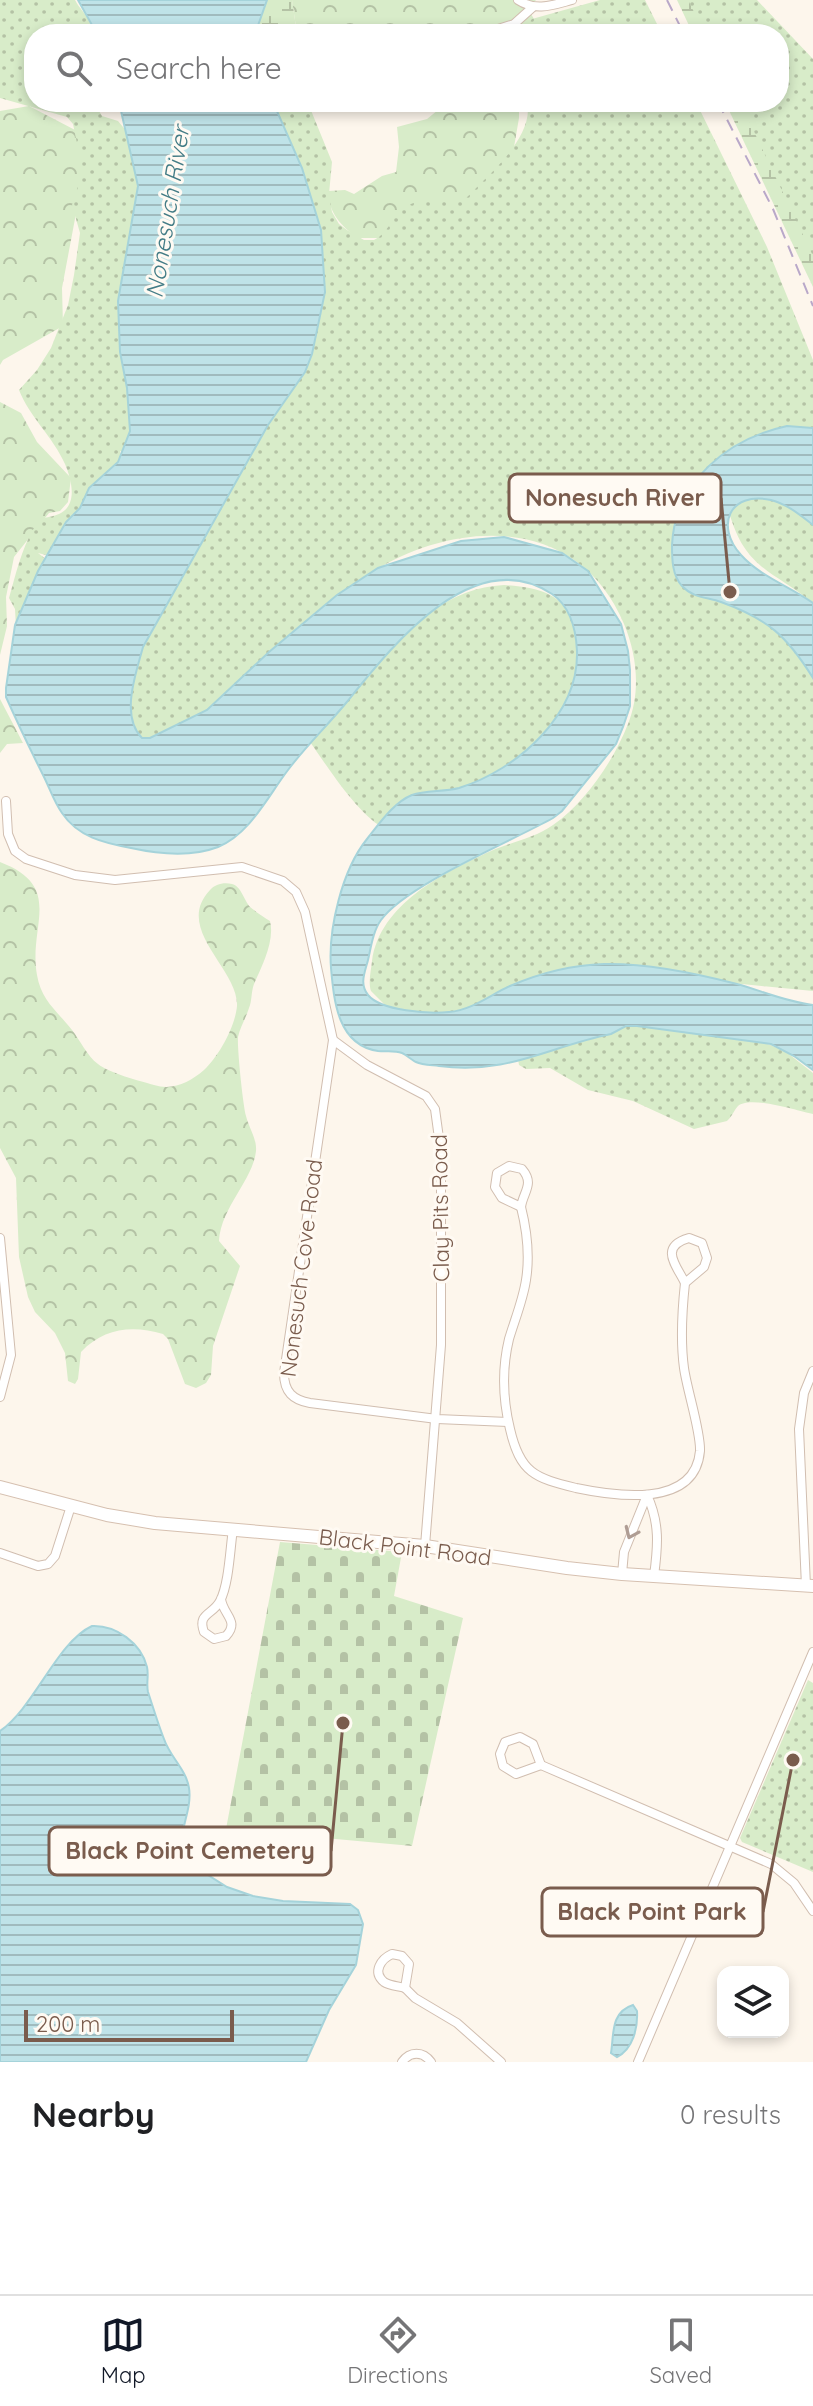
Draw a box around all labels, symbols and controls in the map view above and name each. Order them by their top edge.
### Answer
search box [24,24,789,112]
icon: search [52,46,96,90]
text: Search here [116,49,282,87]
water label: Nonesuch River [139,121,196,300]
callout: Nonesuch River [509,474,721,522]
text: Nonesuch River [525,482,705,512]
street label: Clay Pits Road [425,1134,455,1282]
street label: Nonesuch Cove Road [274,1157,328,1379]
street label: Black Point Road [317,1523,493,1571]
one-way arrow [625,1525,641,1540]
callout: Black Point Cemetery [49,1827,331,1875]
text: Black Point Cemetery [65,1835,315,1865]
callout: Black Point Park [542,1888,763,1936]
text: Black Point Park [557,1896,747,1926]
map controls [717,1966,789,2038]
button: layers [717,1966,789,2038]
scale bar [24,2006,234,2042]
text: 200 m [36,2010,100,2038]
text: Nearby [32,2093,155,2136]
text: 0 results [680,2098,781,2131]
tab: Map [101,2313,146,2389]
tab: Directions [347,2313,448,2389]
tab: Saved [649,2313,712,2389]

